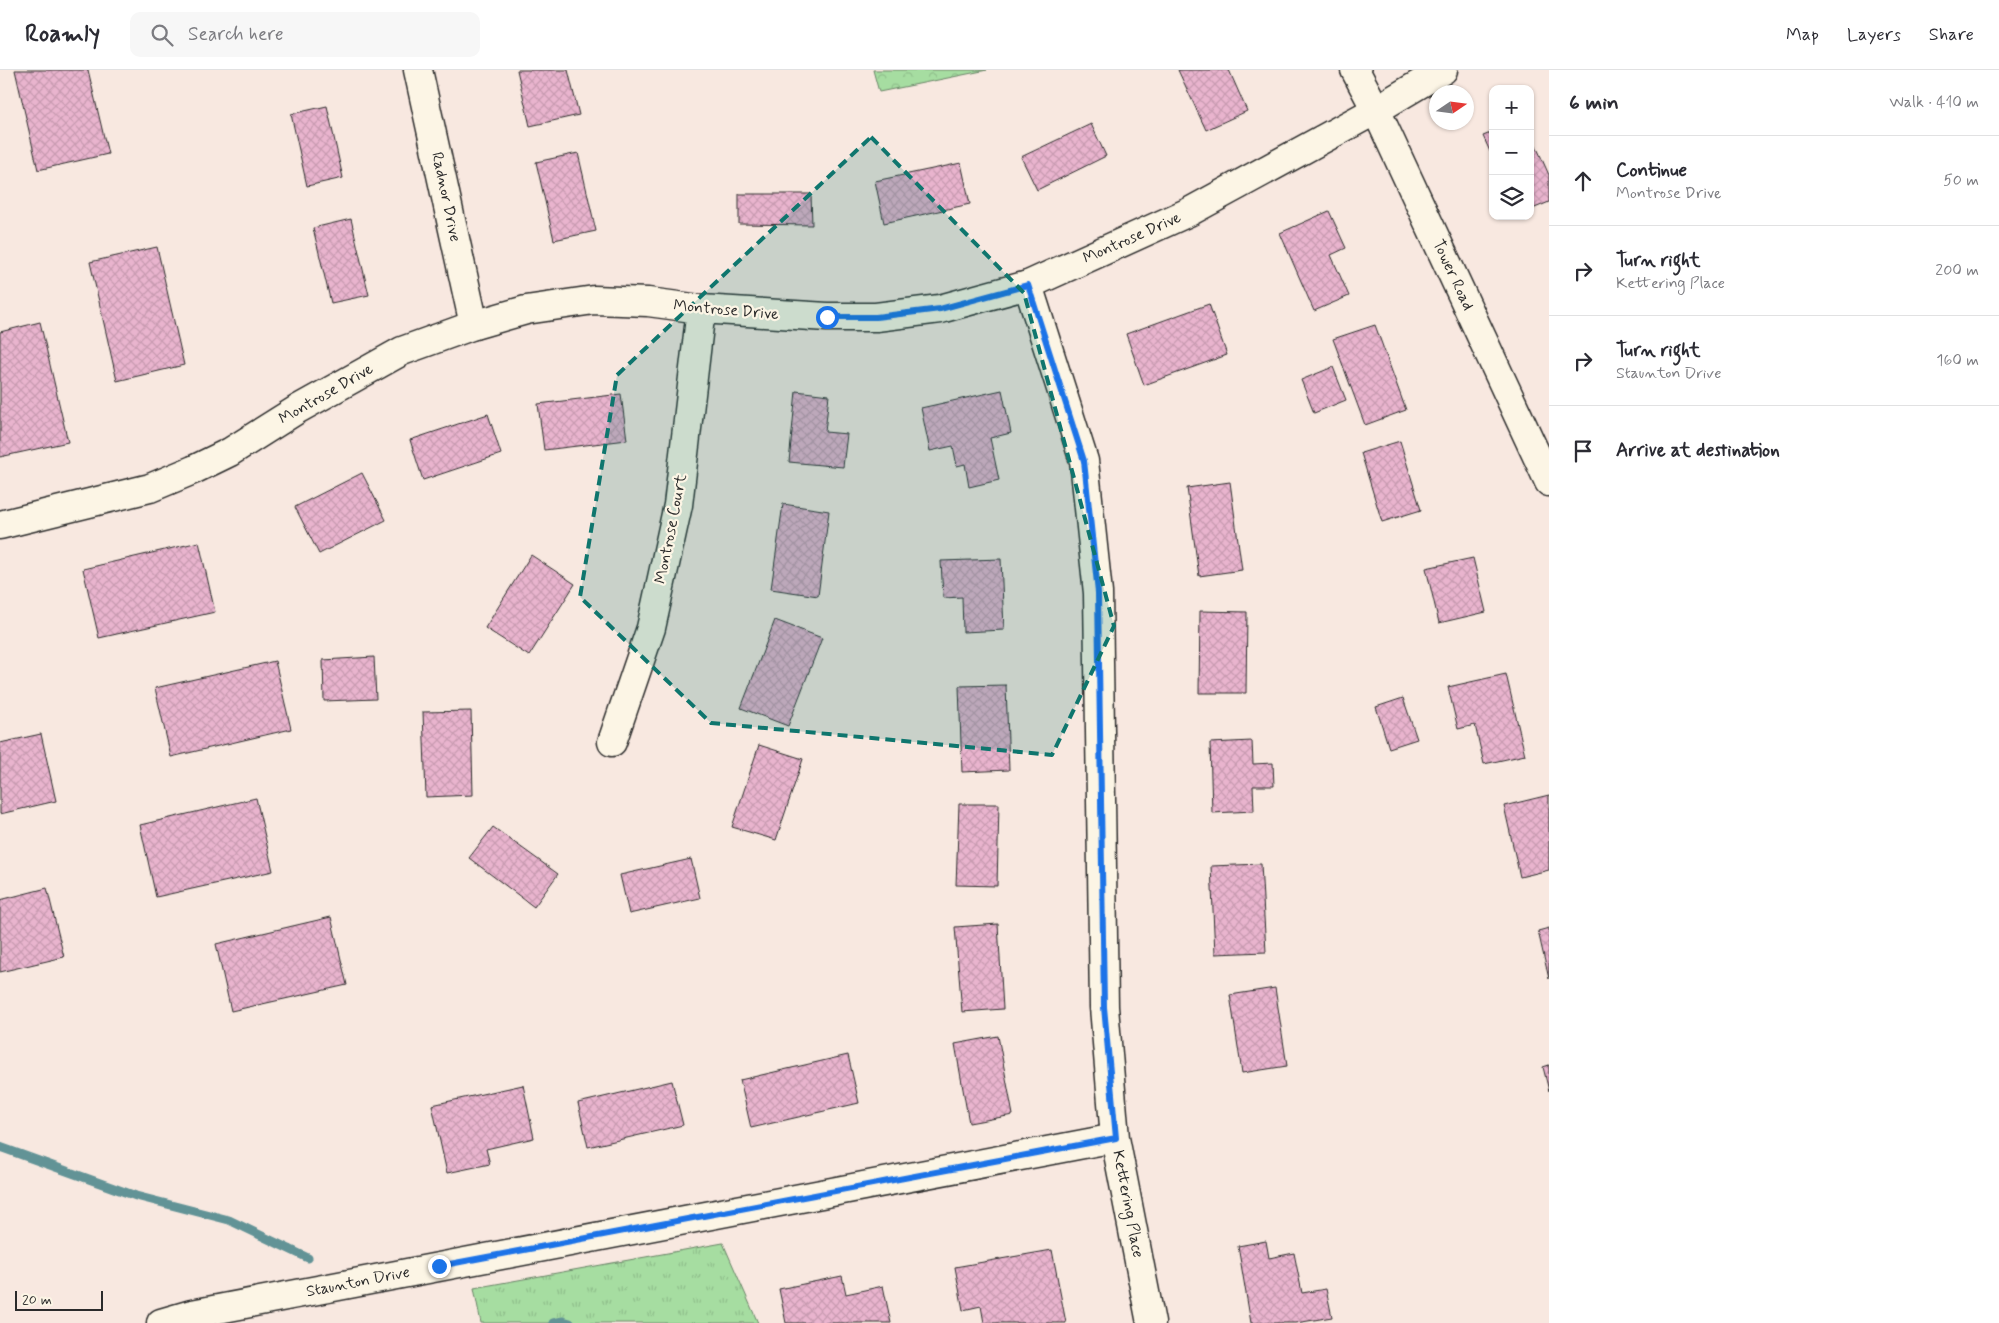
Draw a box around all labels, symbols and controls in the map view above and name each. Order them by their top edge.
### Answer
search box [130,12,480,57]
text: Roamly [25,19,100,50]
icon: search [148,21,176,49]
text: Search here [188,22,284,47]
text: Map [1786,23,1819,47]
text: Layers [1847,23,1901,47]
text: Share [1929,23,1974,47]
north arrow [1429,85,1474,130]
map controls [1489,85,1534,220]
button: + [1489,85,1534,130]
text: 6 min [1569,89,1619,117]
text: Walk · 410 m [1889,92,1979,113]
button: − [1489,130,1534,175]
street label: Radnor Drive [426,150,466,244]
text: Continue [1616,158,1687,183]
icon: ahead [1569,167,1597,195]
text: 50 m [1943,170,1979,191]
button: layers [1489,175,1534,220]
text: Montrose Drive [1616,183,1722,204]
street label: Montrose Drive [1080,207,1185,269]
street label: Tower Road [1427,236,1479,314]
text: Turn right [1616,248,1700,273]
icon: right [1569,257,1597,285]
text: 200 m [1935,260,1979,281]
text: Kettering Place [1616,273,1725,294]
street label: Montrose Drive [673,295,780,325]
route start [816,306,839,329]
text: Turn right [1616,338,1700,363]
icon: right [1569,347,1597,375]
text: 160 m [1936,350,1979,371]
street label: Montrose Drive [275,358,377,429]
text: Staunton Drive [1616,363,1721,384]
icon: arrive [1569,437,1597,465]
text: Arrive at destination [1616,438,1780,463]
street label: Montrose Court [650,472,692,586]
street label: Kettering Place [1106,1148,1149,1260]
route end [428,1255,451,1278]
street label: Staunton Drive [304,1262,412,1302]
scale bar [15,1288,102,1311]
text: 20 m [22,1291,52,1309]

